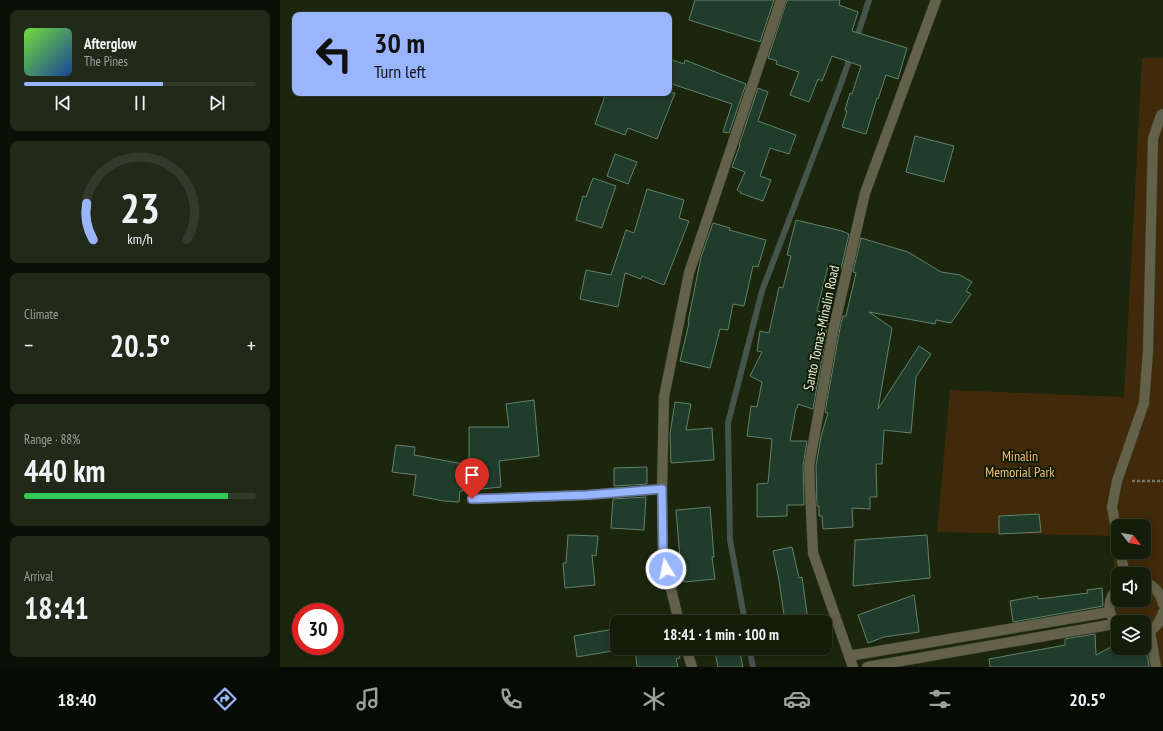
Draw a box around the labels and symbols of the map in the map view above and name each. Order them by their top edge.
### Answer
street label: Santo Tomas-Minalin Road [799,264,843,392]
park label: Minalin Memorial Park [985,447,1055,481]
pin [455,458,489,499]
north arrow [1111,519,1151,559]
position arrow [645,548,687,590]
speed limit sign: 30 [292,603,344,655]

